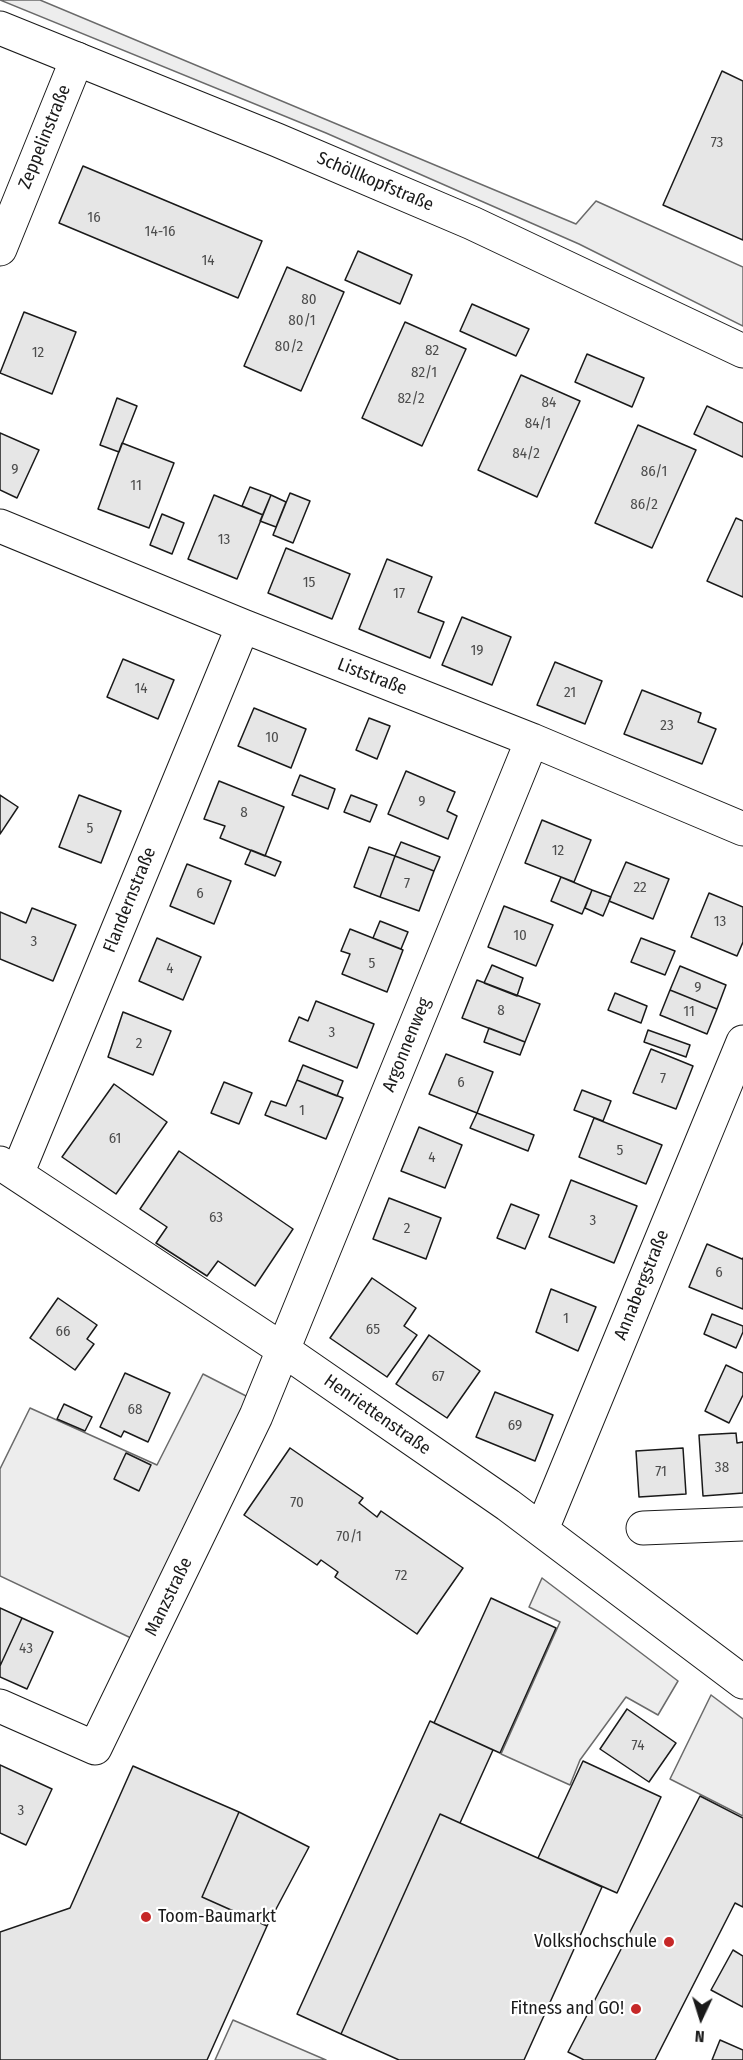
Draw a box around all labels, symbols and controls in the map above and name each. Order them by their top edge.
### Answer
street label: Zeppelinstraße [14,82,76,192]
house number: 73 [711,134,723,152]
street label: Schöllkopfstraße [314,148,436,216]
house number: 16 [87,209,101,227]
house number: 14-16 [145,223,175,241]
house number: 14 [201,252,215,270]
house number: 80 [301,291,317,309]
house number: 80/1 [288,312,316,330]
house number: 80/2 [275,338,303,356]
house number: 82 [425,342,439,360]
house number: 12 [32,344,44,362]
house number: 82/1 [411,364,437,382]
house number: 82/2 [397,390,425,408]
house number: 84 [542,394,556,412]
house number: 84/1 [525,415,551,433]
house number: 84/2 [512,445,540,463]
house number: 9 [11,461,19,479]
house number: 86/1 [641,463,667,481]
house number: 11 [130,477,142,495]
house number: 86/2 [630,496,658,514]
house number: 13 [218,531,230,549]
house number: 15 [303,574,315,592]
house number: 17 [393,585,405,603]
house number: 19 [470,642,484,660]
street label: Liststraße [334,654,410,700]
house number: 14 [134,680,148,698]
house number: 21 [564,684,576,702]
house number: 23 [660,717,674,735]
house number: 10 [265,729,279,747]
house number: 9 [418,793,426,811]
house number: 8 [240,804,248,822]
house number: 5 [87,820,93,838]
house number: 12 [552,842,564,860]
street label: Flandernstraße [99,844,161,956]
house number: 7 [404,875,410,893]
house number: 22 [633,879,647,897]
house number: 6 [196,885,204,903]
house number: 13 [714,913,726,931]
house number: 10 [513,927,527,945]
house number: 3 [31,933,37,951]
house number: 5 [369,955,375,973]
house number: 4 [166,960,174,978]
house number: 9 [694,979,702,997]
street label: Argonnenweg [378,995,436,1095]
house number: 8 [497,1002,505,1020]
house number: 11 [683,1003,695,1021]
house number: 3 [329,1024,335,1042]
house number: 2 [136,1035,142,1053]
house number: 7 [660,1070,666,1088]
house number: 6 [457,1074,465,1092]
house number: 1 [299,1102,305,1120]
house number: 61 [109,1130,121,1148]
house number: 5 [617,1142,623,1160]
house number: 4 [428,1149,436,1167]
house number: 63 [209,1209,223,1227]
house number: 3 [590,1212,596,1230]
house number: 2 [404,1220,410,1238]
street label: Annabergstraße [610,1227,674,1343]
house number: 6 [715,1264,723,1282]
house number: 1 [563,1310,569,1328]
house number: 65 [366,1321,380,1339]
house number: 66 [56,1323,70,1341]
house number: 67 [431,1368,445,1386]
street label: Henriettenstraße [319,1370,435,1460]
house number: 68 [128,1401,142,1419]
house number: 69 [508,1417,522,1435]
house number: 38 [715,1459,729,1477]
house number: 71 [655,1463,667,1481]
house number: 70 [290,1494,304,1512]
house number: 70/1 [336,1528,362,1546]
street label: Manzstraße [141,1554,197,1640]
house number: 72 [395,1567,407,1585]
house number: 43 [19,1640,33,1658]
house number: 74 [632,1737,644,1755]
house number: 3 [18,1802,24,1820]
place label: Toom-Baumarkt [158,1906,276,1928]
marker: Toom-Baumarkt [139,1910,153,1924]
place label: Volkshochschule [534,1931,657,1953]
marker: Volkshochschule [662,1935,676,1949]
north arrow [671,1988,731,2048]
place label: Fitness and GO! [511,1998,624,2020]
marker: Fitness and GO! [629,2002,643,2016]
text: N [694,2027,705,2046]

